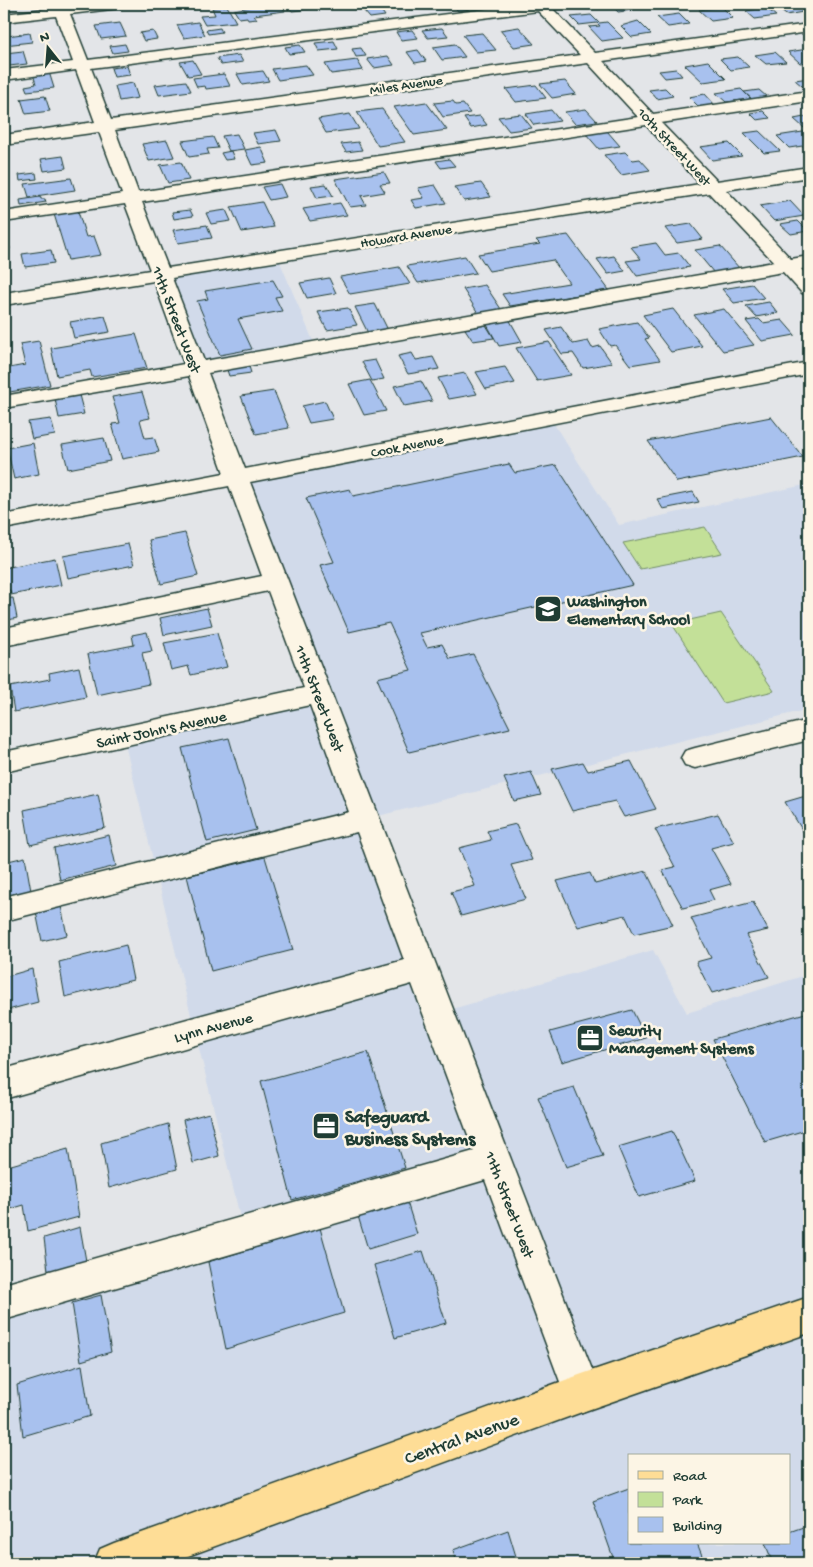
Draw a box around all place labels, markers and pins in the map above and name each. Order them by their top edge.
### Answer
school or university icon: Washington Elementary School [533,594,563,624]
place label: Washington Elementary School [566,594,691,631]
office icon: Security Management Systems [575,1023,605,1053]
place label: Security Management Systems [609,1023,755,1060]
place label: Safeguard Business Systems [344,1107,476,1152]
office icon: Safeguard Business Systems [311,1111,341,1141]

